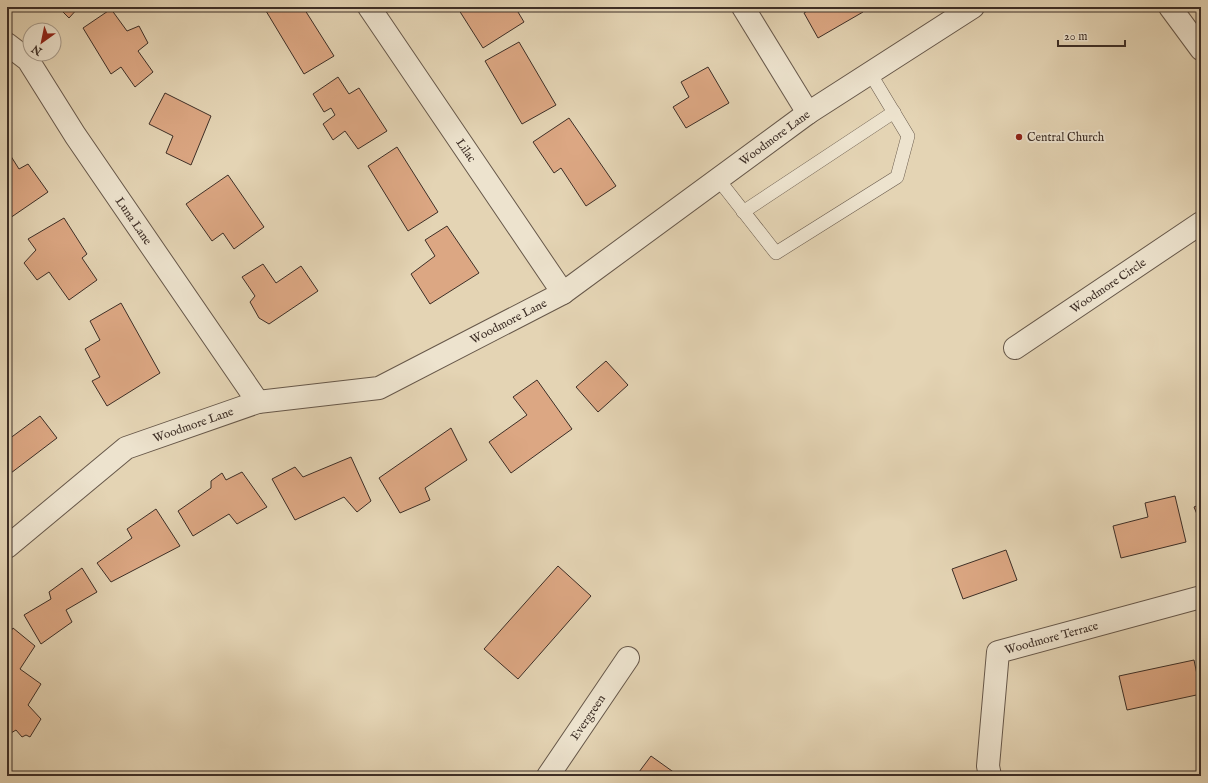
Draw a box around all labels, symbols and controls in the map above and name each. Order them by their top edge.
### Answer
north arrow [22,22,62,62]
scale bar [1058,22,1125,48]
text: 20 m [1064,29,1087,44]
text: N [29,41,46,59]
street label: Woodmore Lane [736,106,813,168]
place label: Central Church [1027,130,1105,145]
marker: Central Church [1014,132,1024,142]
street label: Lilac [453,135,479,165]
street label: Luna Lane [112,194,156,248]
street label: Woodmore Circle [1067,254,1149,316]
street label: Woodmore Lane [468,295,550,347]
street label: Woodmore Lane [151,404,236,445]
street label: Woodmore Terrace [1003,618,1100,657]
street label: Evergreen [567,691,609,743]

